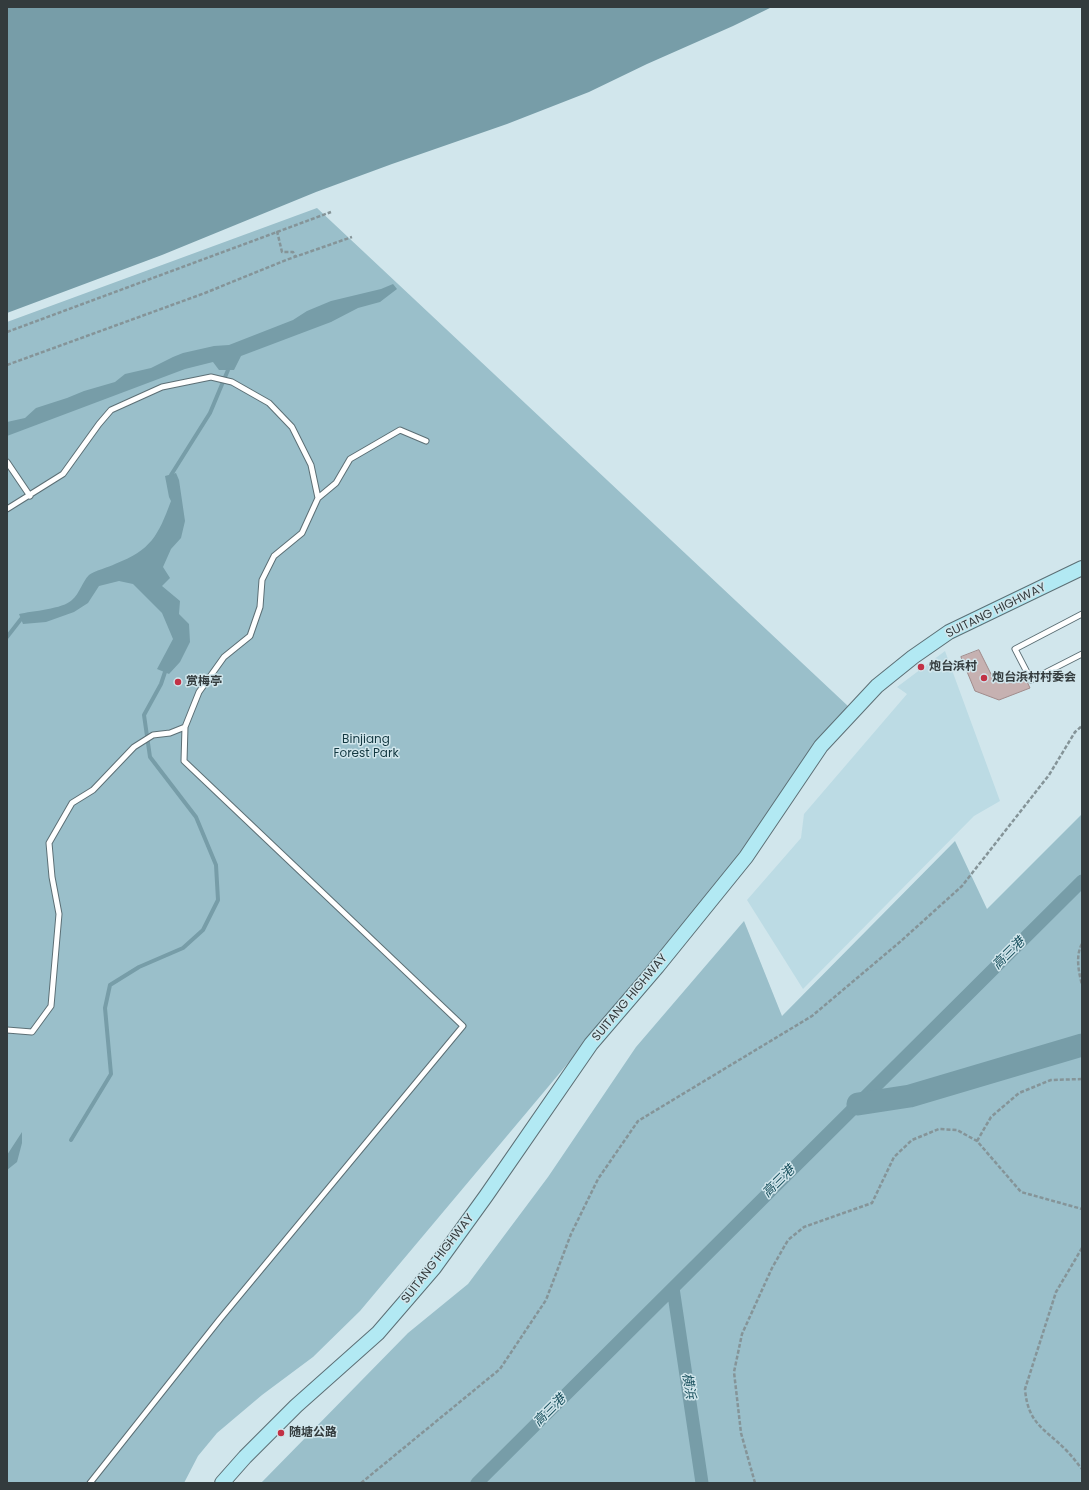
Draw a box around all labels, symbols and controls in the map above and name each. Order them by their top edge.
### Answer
street label: SUITANG HIGHWAY [944,581,1048,641]
place label: 炮台浜村 [929,660,977,674]
marker: 炮台浜村 [916,662,926,672]
place label: 炮台浜村村委会 [992,671,1076,685]
marker: 炮台浜村村委会 [979,673,989,683]
place label: 赏梅亭 [186,675,222,689]
marker: 赏梅亭 [173,677,183,687]
park label: Binjiang Forest Park [333,733,399,761]
water label: 高三港 [990,935,1028,973]
street label: SUITANG HIGHWAY [589,951,671,1045]
water label: 高三港 [760,1163,798,1201]
street label: SUITANG HIGHWAY [399,1211,477,1307]
water label: 横浜 [678,1372,698,1400]
water label: 高三港 [531,1392,569,1430]
place label: 随塘公路 [289,1426,337,1440]
marker: 随塘公路 [276,1428,286,1438]

